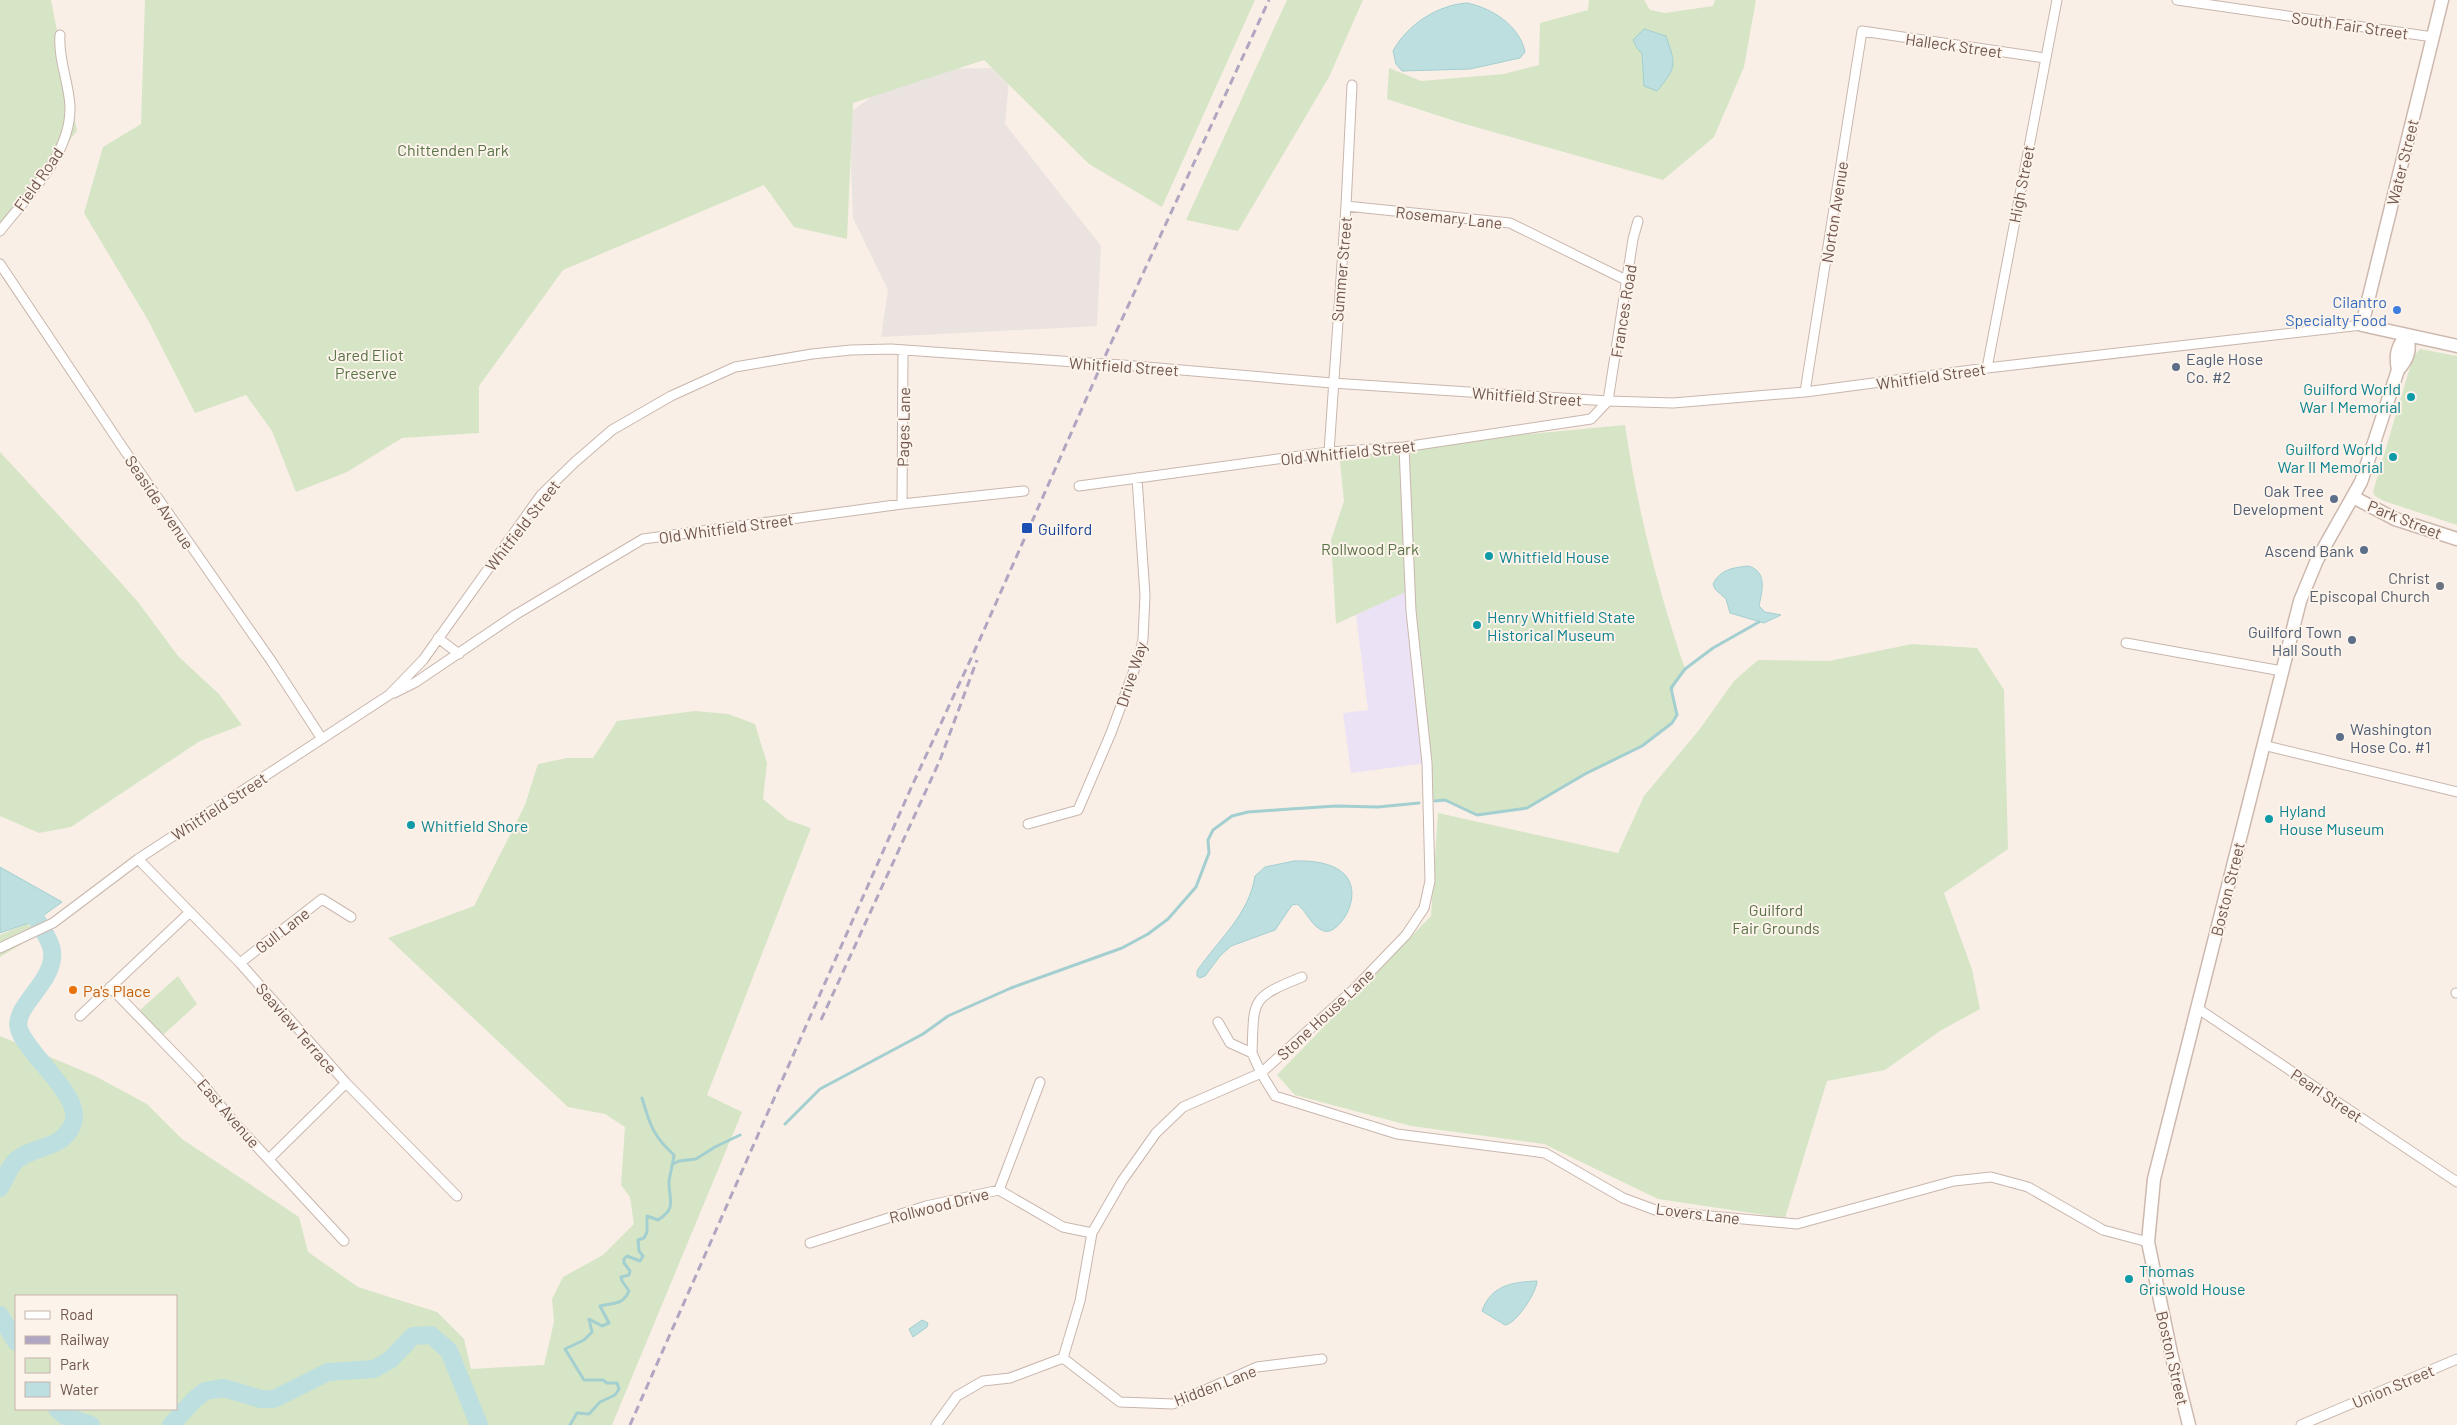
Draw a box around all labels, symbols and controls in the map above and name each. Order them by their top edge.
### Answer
street label: South Fair Street [2290,7,2410,43]
street label: Halleck Street [1904,29,2004,61]
street label: Water Street [2382,117,2422,207]
park label: Chittenden Park [397,140,509,159]
street label: Field Road [9,144,67,214]
street label: High Street [2004,144,2038,224]
street label: Norton Avenue [1817,160,1851,264]
street label: Rosemary Lane [1395,202,1503,232]
street label: Summer Street [1327,216,1355,322]
street label: Frances Road [1606,263,1640,359]
place label: Cilantro Specialty Food [2285,292,2387,329]
marker: Cilantro Specialty Food [2391,304,2403,316]
park label: Jared Eliot Preserve [328,345,404,382]
place label: Eagle Hose Co. #2 [2186,349,2263,386]
street label: Whitfield Street [1068,353,1180,379]
street label: Whitfield Street [1875,359,1987,393]
marker: Eagle Hose Co. #2 [2170,361,2182,373]
place label: Guilford World War I Memorial [2300,379,2401,416]
street label: Whitfield Street [1471,383,1583,409]
street label: Pages Lane [893,387,913,467]
marker: Guilford World War I Memorial [2405,391,2417,403]
street label: Old Whitfield Street [1279,435,1417,469]
place label: Guilford World War II Memorial [2277,439,2383,476]
street label: Seaside Avenue [122,451,198,553]
marker: Guilford World War II Memorial [2387,451,2399,463]
street label: Whitfield Street [481,476,563,574]
place label: Oak Tree Development [2233,481,2324,518]
marker: Oak Tree Development [2328,493,2340,505]
street label: Park Street [2365,496,2445,542]
street label: Old Whitfield Street [657,509,795,547]
place label: Guilford [1038,519,1092,538]
marker: Guilford [1020,521,1034,535]
park label: Rollwood Park [1321,539,1419,558]
place label: Ascend Bank [2265,541,2354,560]
marker: Ascend Bank [2358,544,2370,556]
place label: Whitfield House [1499,547,1610,566]
marker: Whitfield House [1483,550,1495,562]
place label: Christ Episcopal Church [2309,568,2430,605]
marker: Christ Episcopal Church [2434,580,2446,592]
place label: Henry Whitfield State Historical Museum [1487,607,1635,644]
marker: Henry Whitfield State Historical Museum [1471,619,1483,631]
place label: Guilford Town Hall South [2248,622,2342,659]
marker: Guilford Town Hall South [2346,634,2358,646]
street label: Drive Way [1112,638,1151,709]
place label: Washington Hose Co. #1 [2350,719,2432,756]
marker: Washington Hose Co. #1 [2334,731,2346,743]
street label: Whitfield Street [168,768,270,844]
place label: Hyland House Museum [2279,801,2384,838]
marker: Hyland House Museum [2263,813,2275,825]
place label: Whitfield Shore [421,816,528,835]
marker: Whitfield Shore [405,819,417,831]
street label: Boston Street [2206,840,2248,938]
park label: Guilford Fair Grounds [1732,900,1820,937]
street label: Gull Lane [251,903,313,957]
street label: Stone House Lane [1273,964,1377,1064]
street label: Seaview Terrace [253,979,341,1077]
place label: Pa's Place [83,981,151,1000]
marker: Pa's Place [67,984,79,996]
street label: Pearl Street [2288,1064,2366,1126]
street label: East Avenue [194,1075,264,1151]
street label: Rollwood Drive [887,1183,991,1227]
street label: Lovers Lane [1655,1198,1741,1228]
place label: Thomas Griswold House [2139,1261,2246,1298]
marker: Thomas Griswold House [2123,1273,2135,1285]
legend [15,1295,178,1410]
text: Road [60,1305,93,1323]
street label: Boston Street [2153,1309,2193,1407]
text: Railway [60,1330,109,1348]
text: Park [60,1355,90,1373]
street label: Union Street [2349,1360,2437,1412]
street label: Hidden Lane [1171,1361,1259,1409]
text: Water [60,1380,99,1398]

